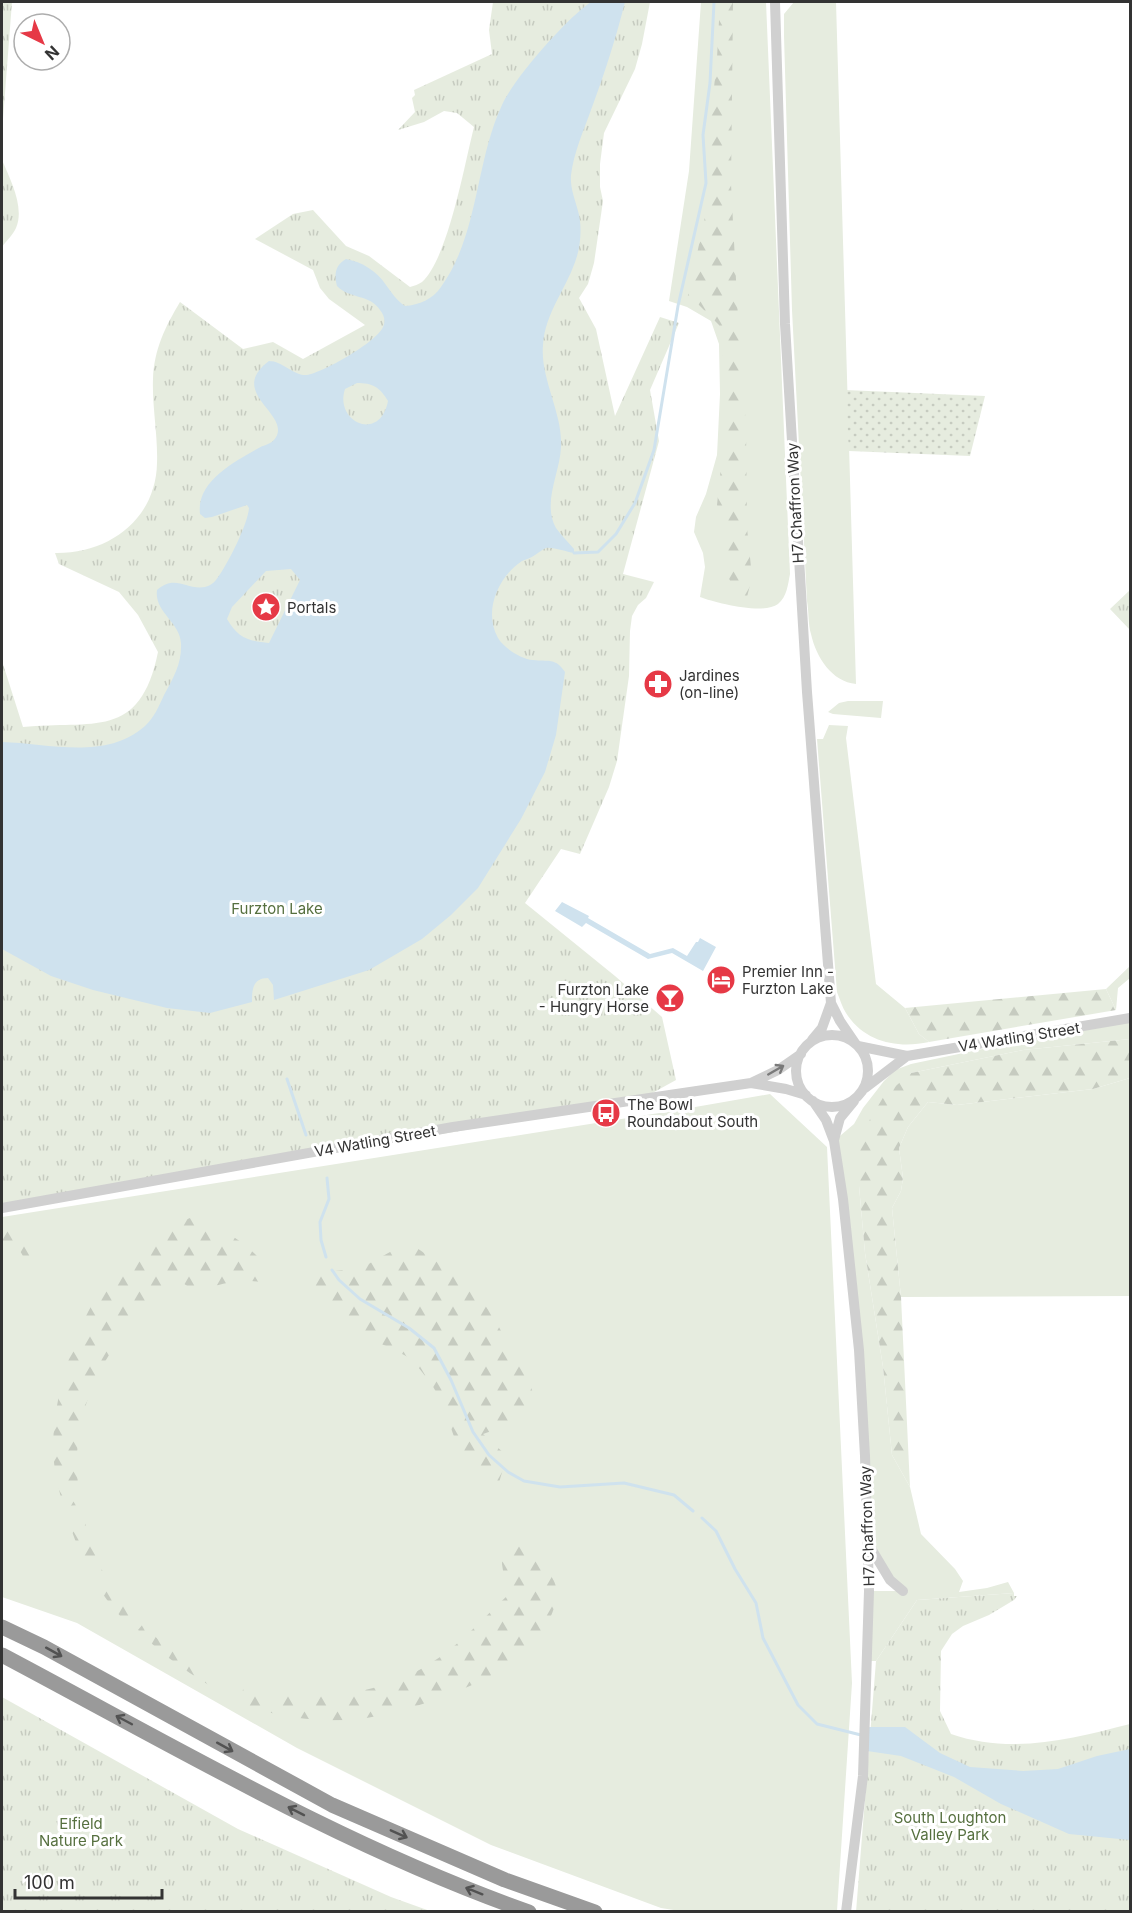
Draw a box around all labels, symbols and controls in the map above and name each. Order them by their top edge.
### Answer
north arrow [12,12,72,72]
text: N [41,41,64,64]
street label: H7 Chaffron Way [782,442,808,564]
place icon: Portals [250,591,282,623]
place label: Portals [287,598,336,617]
place label: Jardines (on-line) [679,666,740,702]
pharmacy icon: Jardines (on-line) [642,668,674,700]
park label: Furzton Lake [231,899,323,918]
place label: Premier Inn - Furzton Lake [742,962,834,998]
hotel icon: Premier Inn - Furzton Lake [705,964,737,996]
place label: Furzton Lake - Hungry Horse [539,980,649,1016]
bar icon: Furzton Lake - Hungry Horse [654,982,686,1014]
street label: V4 Watling Street [957,1018,1081,1056]
one-way arrow [767,1064,785,1075]
place label: The Bowl Roundabout South [627,1095,758,1131]
bus stop icon: The Bowl Roundabout South [590,1097,622,1129]
street label: V4 Watling Street [313,1121,437,1161]
street label: H7 Chaffron Way [855,1465,879,1587]
one-way arrow [45,1646,62,1658]
one-way arrow [116,1714,133,1726]
one-way arrow [215,1742,233,1753]
one-way arrow [288,1805,306,1816]
park label: South Loughton Valley Park [894,1808,1006,1844]
park label: Elfield Nature Park [39,1814,124,1850]
one-way arrow [389,1829,408,1840]
scale bar [15,1862,162,1900]
text: 100 m [24,1872,75,1893]
one-way arrow [465,1885,484,1896]

